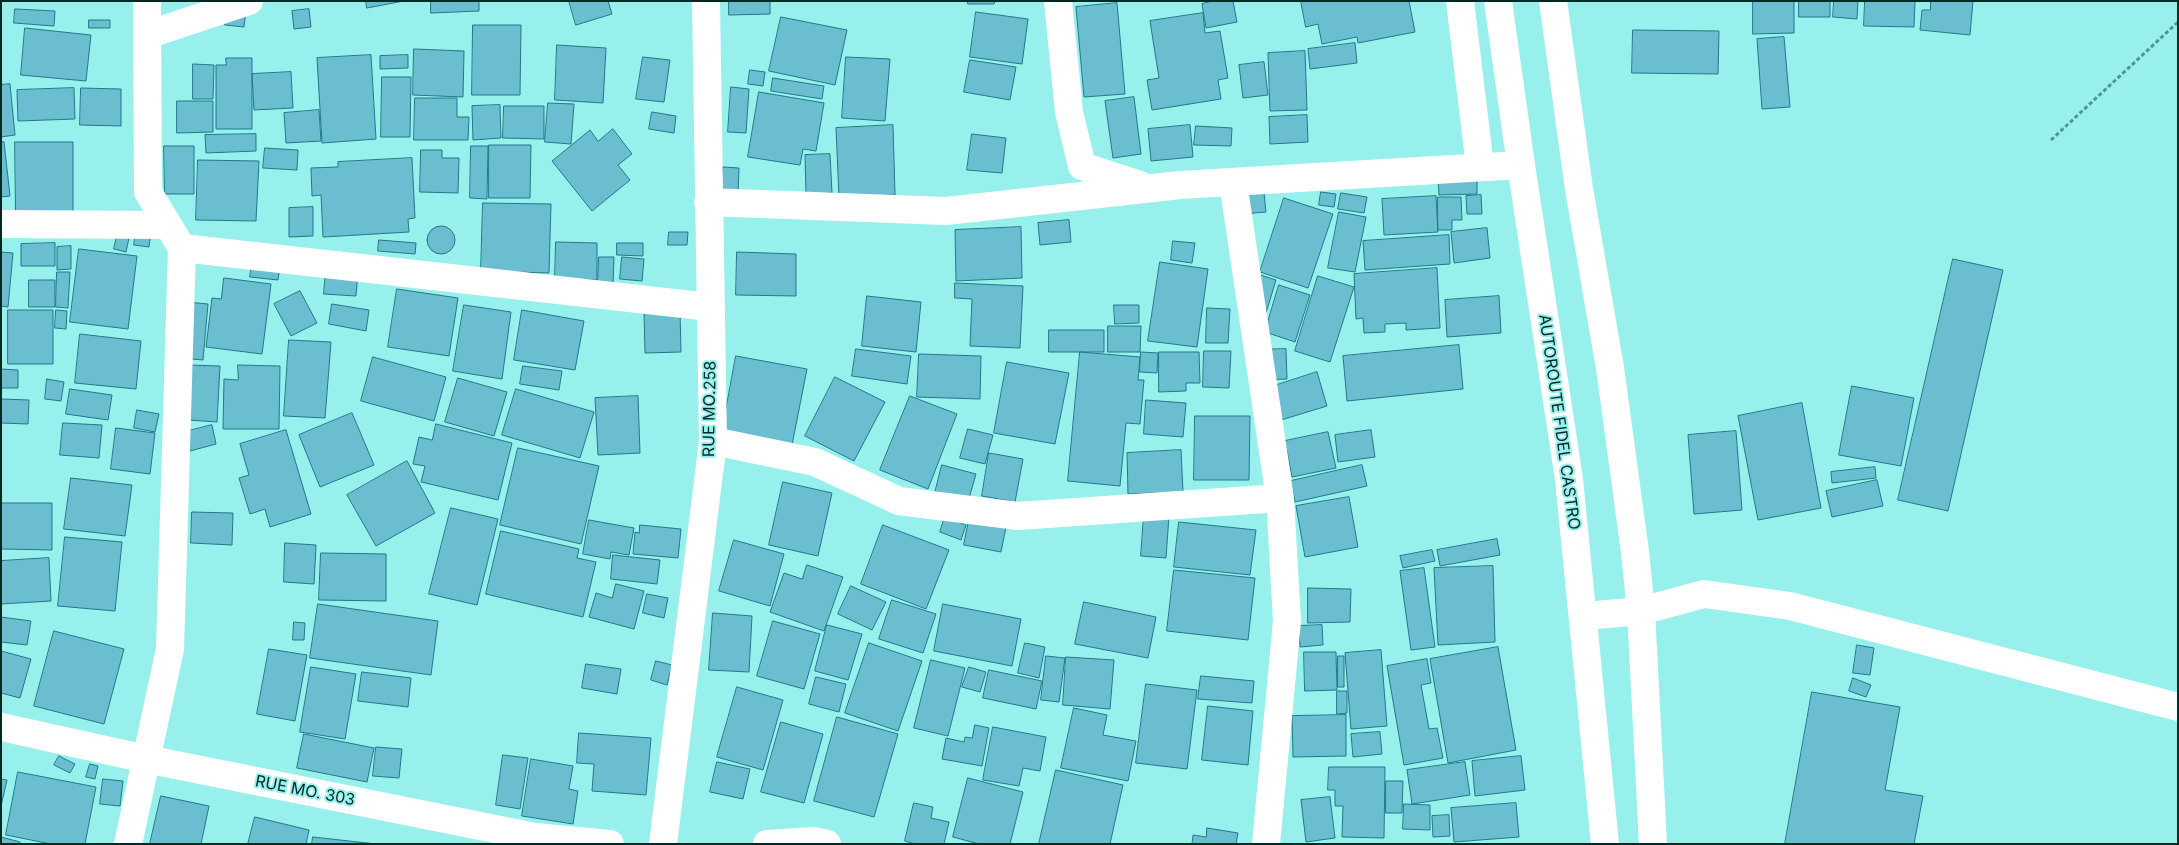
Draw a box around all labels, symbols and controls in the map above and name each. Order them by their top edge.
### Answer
street label: AUTOROUTE FIDEL CASTRO [1534,313,1584,531]
street label: RUE MO.258 [700,361,720,457]
street label: RUE MO. 303 [253,772,357,810]

